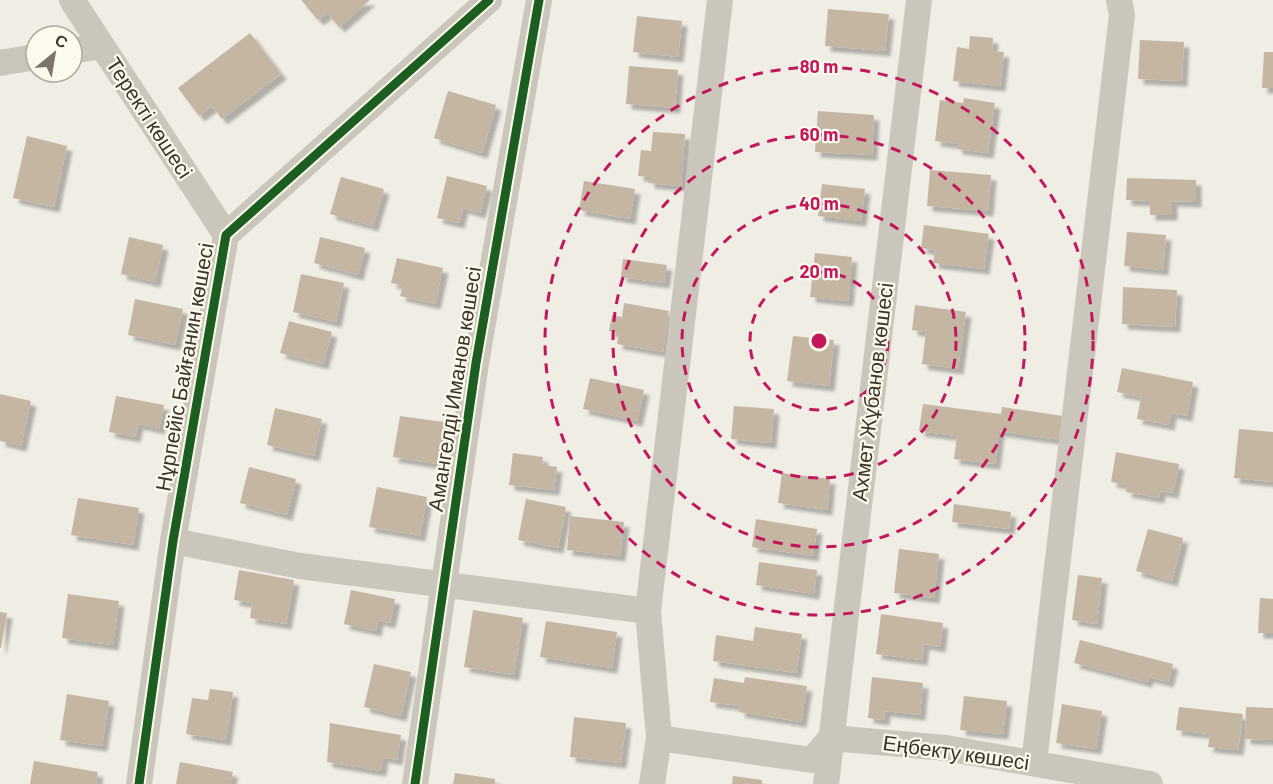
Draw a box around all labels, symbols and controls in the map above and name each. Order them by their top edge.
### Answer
north arrow [24,24,84,84]
text: С [52,29,72,52]
street label: Теректі көшесі [102,52,199,182]
text: 80 m [800,55,838,77]
text: 60 m [800,123,838,145]
text: 40 m [799,192,839,214]
street label: Нұрпейіс Байғанин көшесі [149,241,218,493]
text: 20 m [800,260,838,282]
street label: Амангелді Иманов көшесі [422,264,485,513]
street label: Ахмет Жұбанов көшесі [846,281,897,503]
centre of rings [809,331,829,351]
street label: Еңбекту көшесі [881,729,1031,774]

